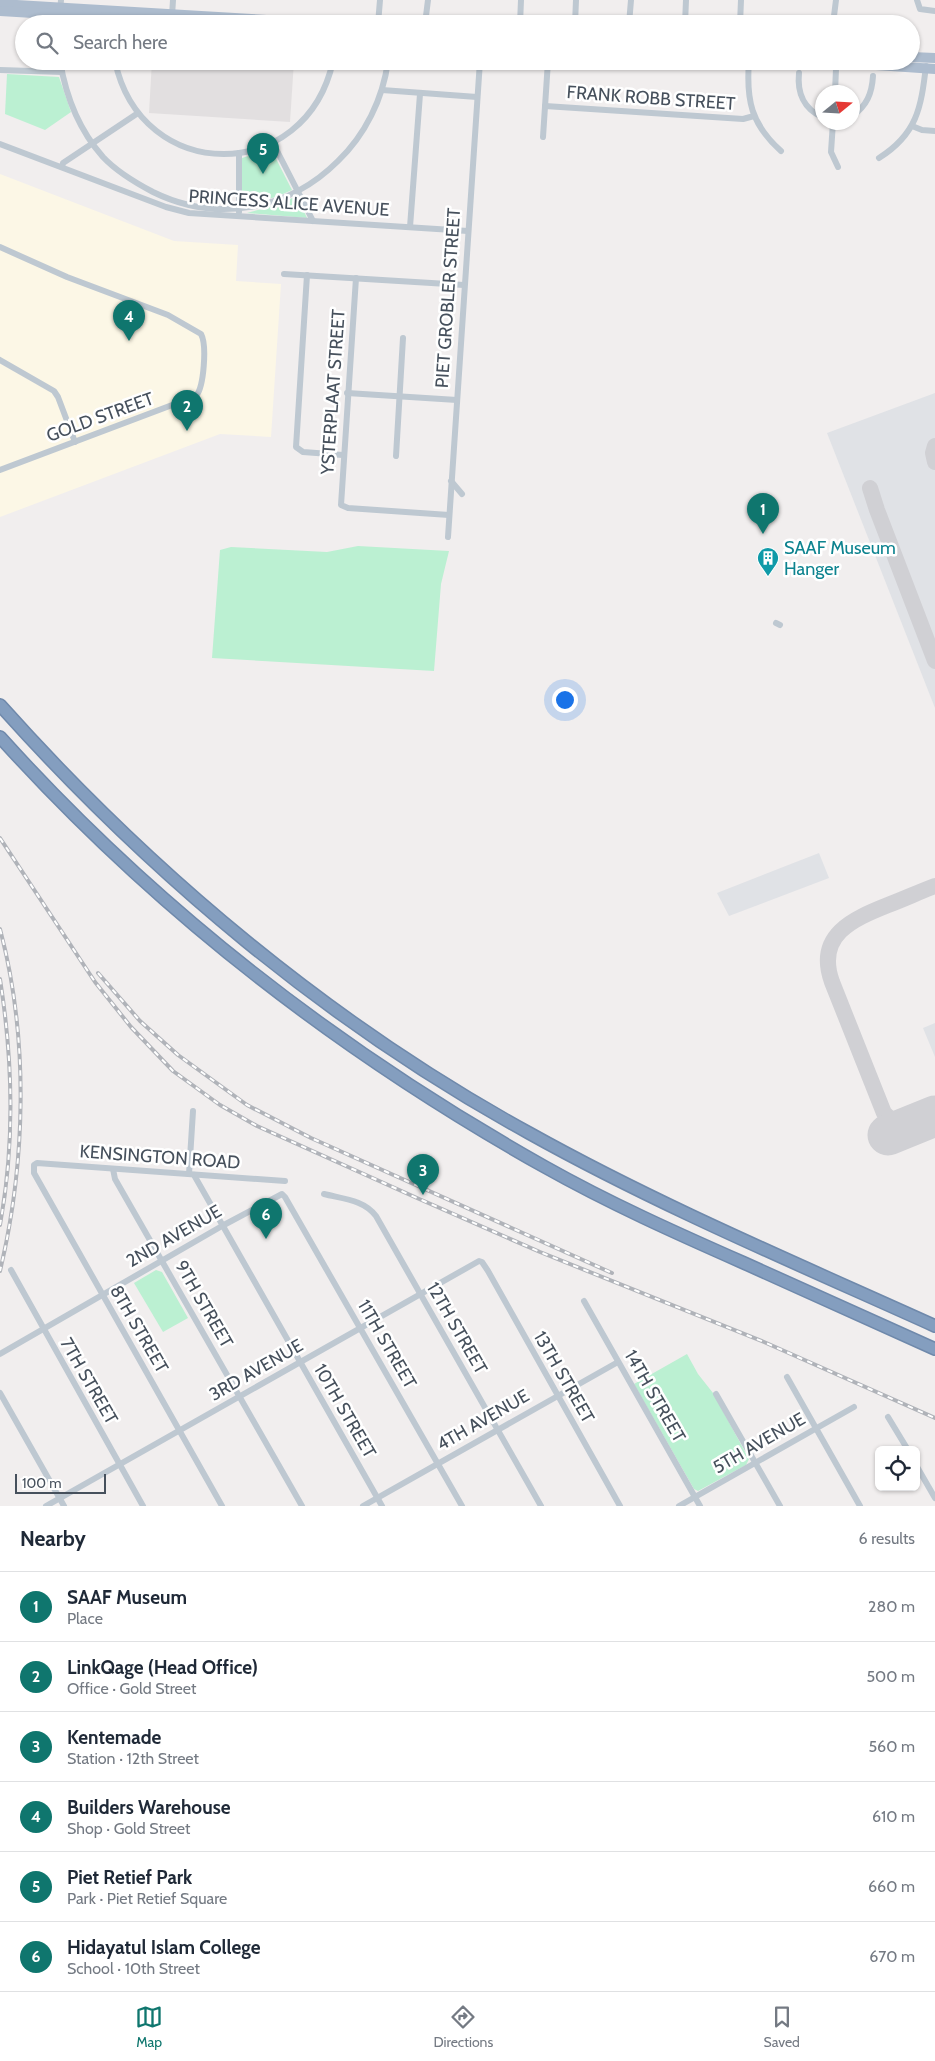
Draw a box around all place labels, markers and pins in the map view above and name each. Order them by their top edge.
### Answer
pin: 5 [247,133,279,174]
pin: 4 [113,300,145,341]
pin: 2 [171,390,203,431]
pin: 1 [747,493,779,534]
place label: SAAF Museum Hanger [784,537,896,580]
building icon: SAAF Museum Hanger [756,546,780,577]
pin: 3 [407,1154,439,1195]
pin: 6 [250,1198,282,1239]

